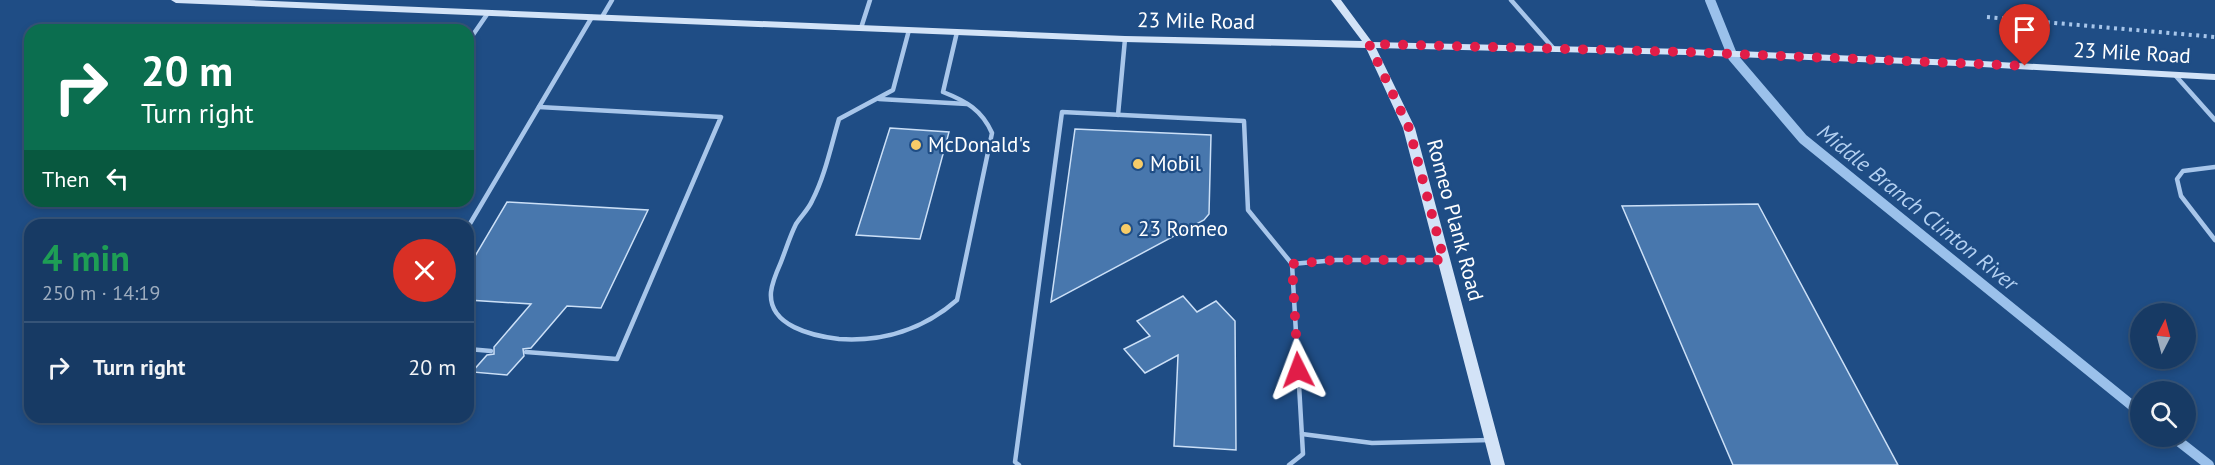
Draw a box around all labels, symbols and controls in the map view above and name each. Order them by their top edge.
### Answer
pin [1999,4,2050,66]
street label: 23 Mile Road [1137,6,1255,35]
icon: arrive [2008,13,2041,46]
street label: 23 Mile Road [2073,36,2191,69]
text: 20 m [141,43,233,98]
icon: right [42,48,120,126]
text: Turn right [141,96,254,130]
water label: Middle Branch Clinton River [1812,117,2025,298]
place label: McDonald's [928,131,1031,158]
street label: Romeo Plank Road [1421,136,1490,304]
marker: McDonald's [909,138,923,152]
place label: Mobil [1150,150,1201,177]
marker: Mobil [1131,157,1145,171]
icon: left [101,162,134,195]
text: Then [42,165,89,193]
place label: 23 Romeo [1138,215,1228,242]
marker: 23 Romeo [1119,222,1133,236]
text: 4 min [42,234,130,281]
button: close [393,239,456,302]
text: 250 m · 14:19 [42,280,160,306]
north arrow [2130,303,2196,369]
map controls [2130,303,2196,447]
position arrow [1266,338,1330,402]
icon: right [42,351,75,384]
text: Turn right [93,353,185,381]
text: 20 m [408,353,456,381]
button: search [2130,381,2196,447]

